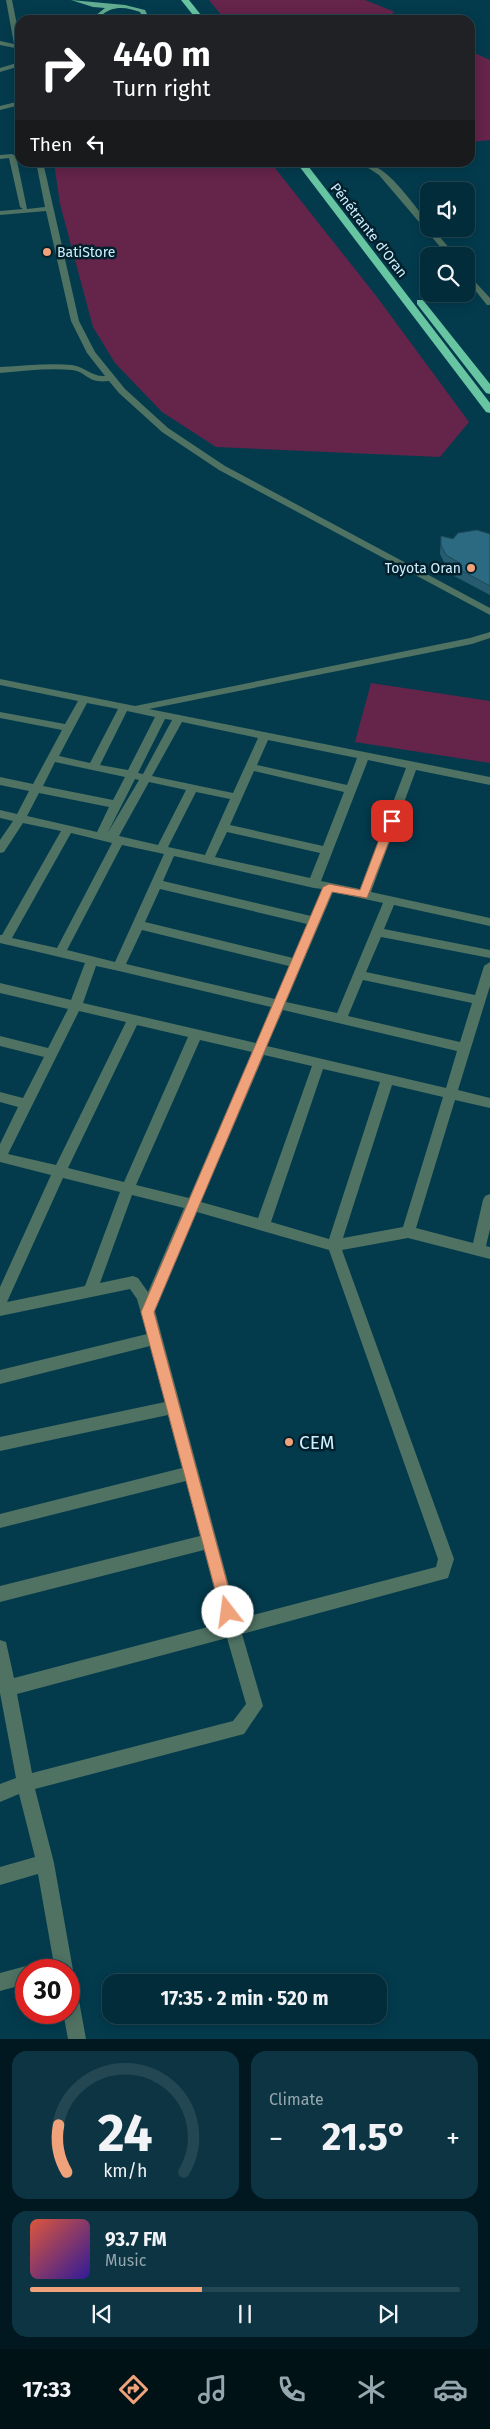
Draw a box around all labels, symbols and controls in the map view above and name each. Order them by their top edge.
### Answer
text: 440 m [113,33,211,75]
icon: right [30,35,95,100]
text: Turn right [113,75,210,102]
icon: left [82,130,110,158]
text: Then [30,133,72,156]
street label: Pénétrante d'Oran [327,180,411,281]
map controls [420,182,475,302]
button: sound [420,182,475,237]
place label: BatiStore [57,244,115,261]
marker: BatiStore [41,246,53,258]
button: search [420,247,475,302]
place label: Toyota Oran [385,560,461,577]
marker: Toyota Oran [465,562,477,574]
pin [371,800,413,842]
icon: arrive [378,807,406,835]
place label: CEM [299,1431,335,1454]
marker: CEM [283,1436,295,1448]
position arrow [201,1585,253,1637]
speed limit sign: 30 [15,1959,80,2024]
text: 17:35 · 2 min · 520 m [161,1987,328,2010]
text: Climate [269,2090,324,2109]
text: 24 [98,2102,153,2165]
text: 21.5° [322,2114,407,2160]
text: − [269,2122,283,2155]
text: + [446,2122,460,2155]
text: km/h [103,2160,148,2182]
text: 93.7 FM [105,2228,167,2251]
text: Music [105,2251,146,2270]
icon: previous [88,2300,116,2328]
icon: pause [231,2300,259,2328]
icon: next [374,2300,402,2328]
icon: directions [116,2372,151,2407]
icon: music [195,2372,230,2407]
icon: phone [274,2372,309,2407]
icon: climate [354,2372,389,2407]
icon: car [433,2372,468,2407]
text: 17:33 [22,2376,71,2403]

